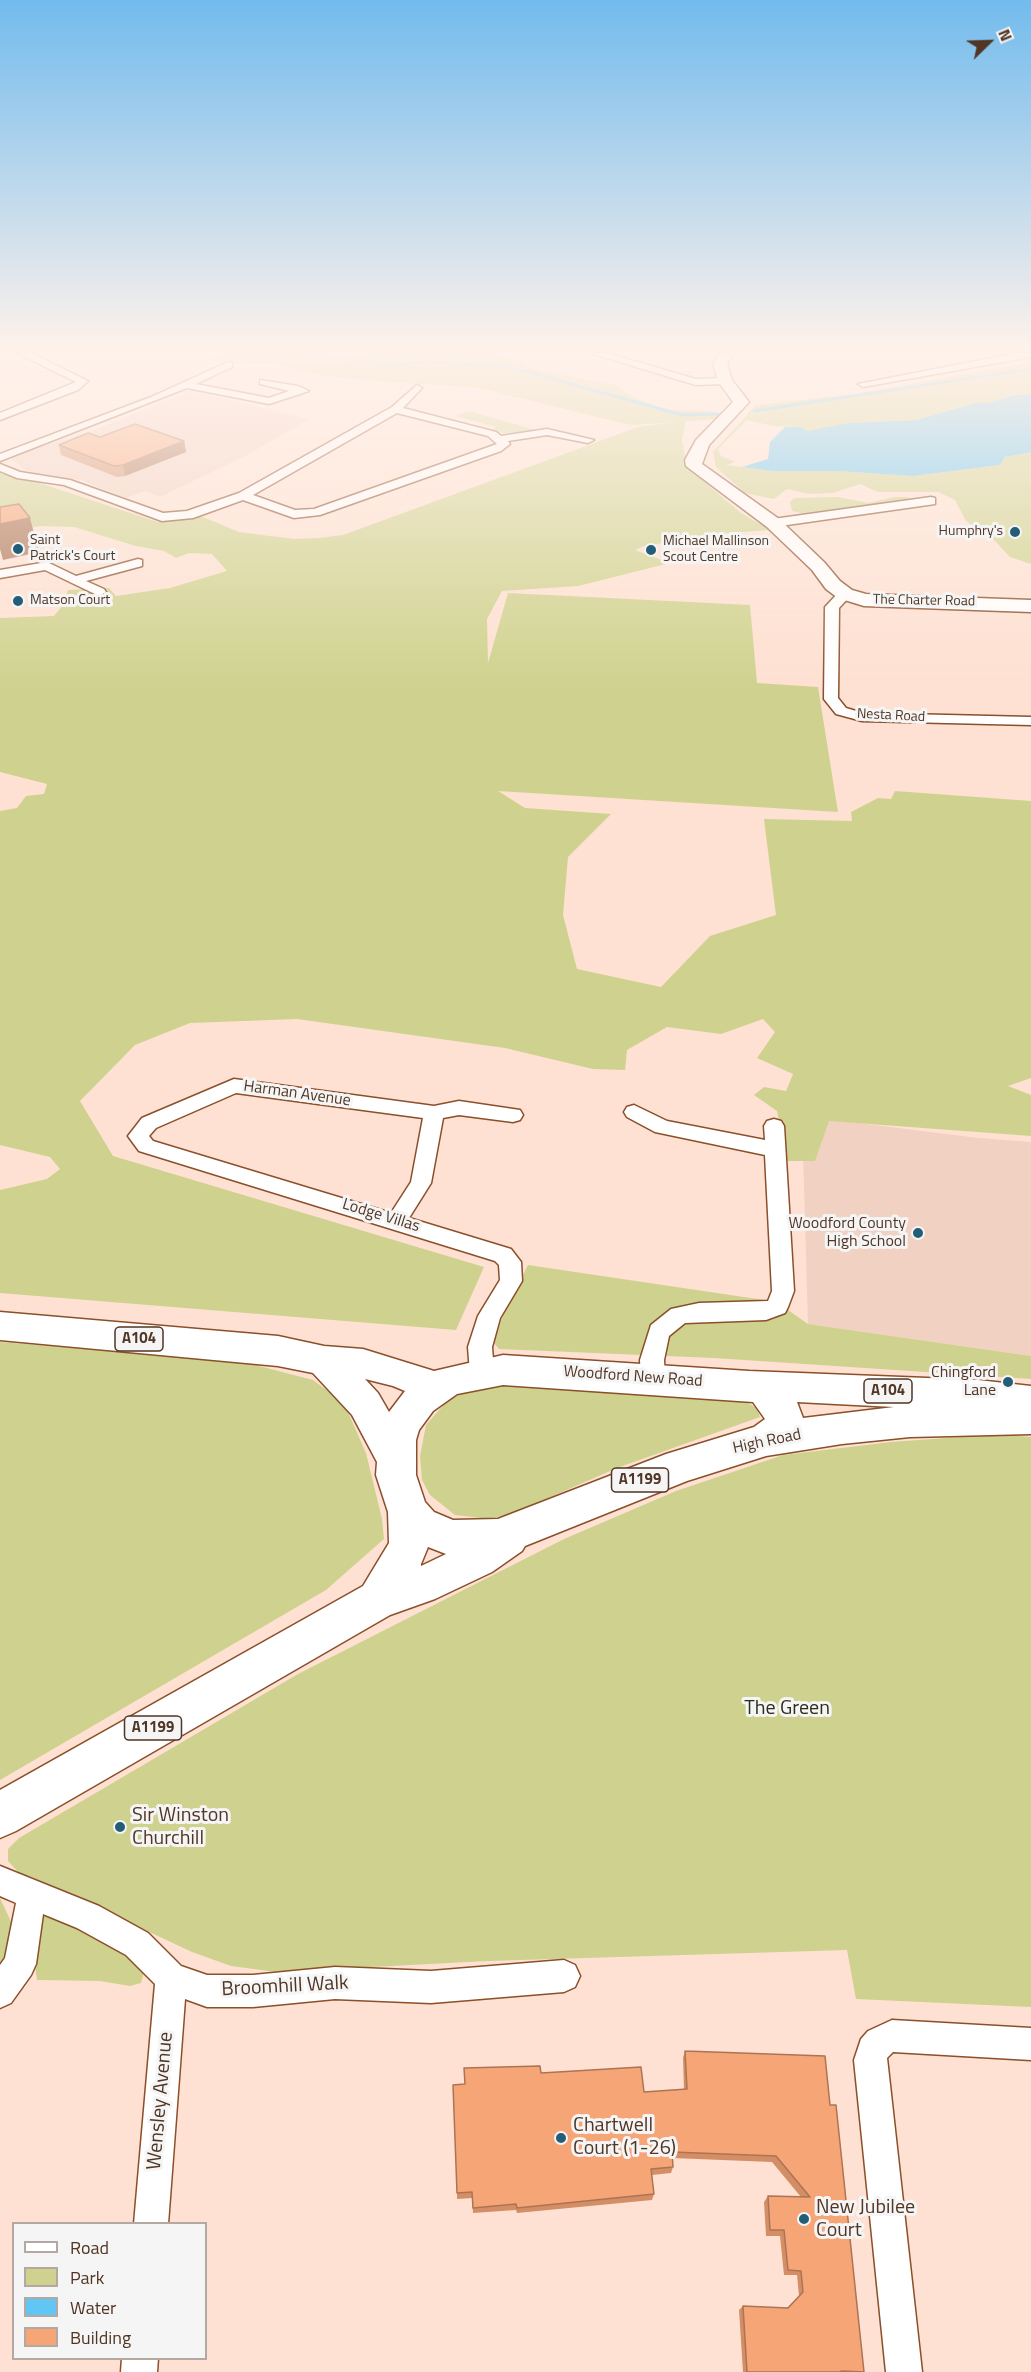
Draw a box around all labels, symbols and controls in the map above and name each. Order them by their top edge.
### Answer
north arrow [959,12,1019,72]
text: N [992,25,1019,45]
place label: Humphry's [939,524,1003,540]
marker: Humphry's [1008,525,1022,539]
place label: Saint Patrick's Court [30,533,115,566]
place label: Michael Mallinson Scout Centre [663,534,769,566]
marker: Saint Patrick's Court [11,542,25,556]
marker: Michael Mallinson Scout Centre [644,543,658,557]
street label: The Charter Road [873,592,975,610]
place label: Matson Court [30,593,110,609]
marker: Matson Court [11,594,25,608]
street label: Nesta Road [856,706,926,726]
street label: Harman Avenue [242,1077,352,1111]
street label: Lodge Villas [340,1195,422,1237]
place label: Woodford County High School [788,1214,906,1252]
marker: Woodford County High School [911,1226,925,1240]
road number: A104 [115,1327,163,1351]
street label: Woodford New Road [563,1363,703,1391]
place label: Chingford Lane [931,1363,996,1401]
marker: Chingford Lane [1001,1375,1015,1389]
road number: A104 [864,1379,912,1403]
street label: High Road [731,1425,803,1459]
road number: A1199 [612,1468,668,1492]
park label: The Green [744,1697,830,1721]
road number: A1199 [124,1716,182,1740]
place label: Sir Winston Churchill [132,1804,229,1851]
marker: Sir Winston Churchill [113,1820,127,1834]
street label: Broomhill Walk [221,1972,349,2002]
street label: Wensley Avenue [143,2031,179,2171]
place label: Chartwell Court (1-26) [573,2114,676,2161]
marker: Chartwell Court (1-26) [554,2131,568,2145]
place label: New Jubilee Court [816,2196,915,2243]
marker: New Jubilee Court [797,2212,811,2226]
legend [12,2222,207,2360]
text: Road [70,2234,109,2261]
text: Park [70,2264,104,2291]
text: Water [70,2294,116,2321]
text: Building [70,2324,131,2351]

